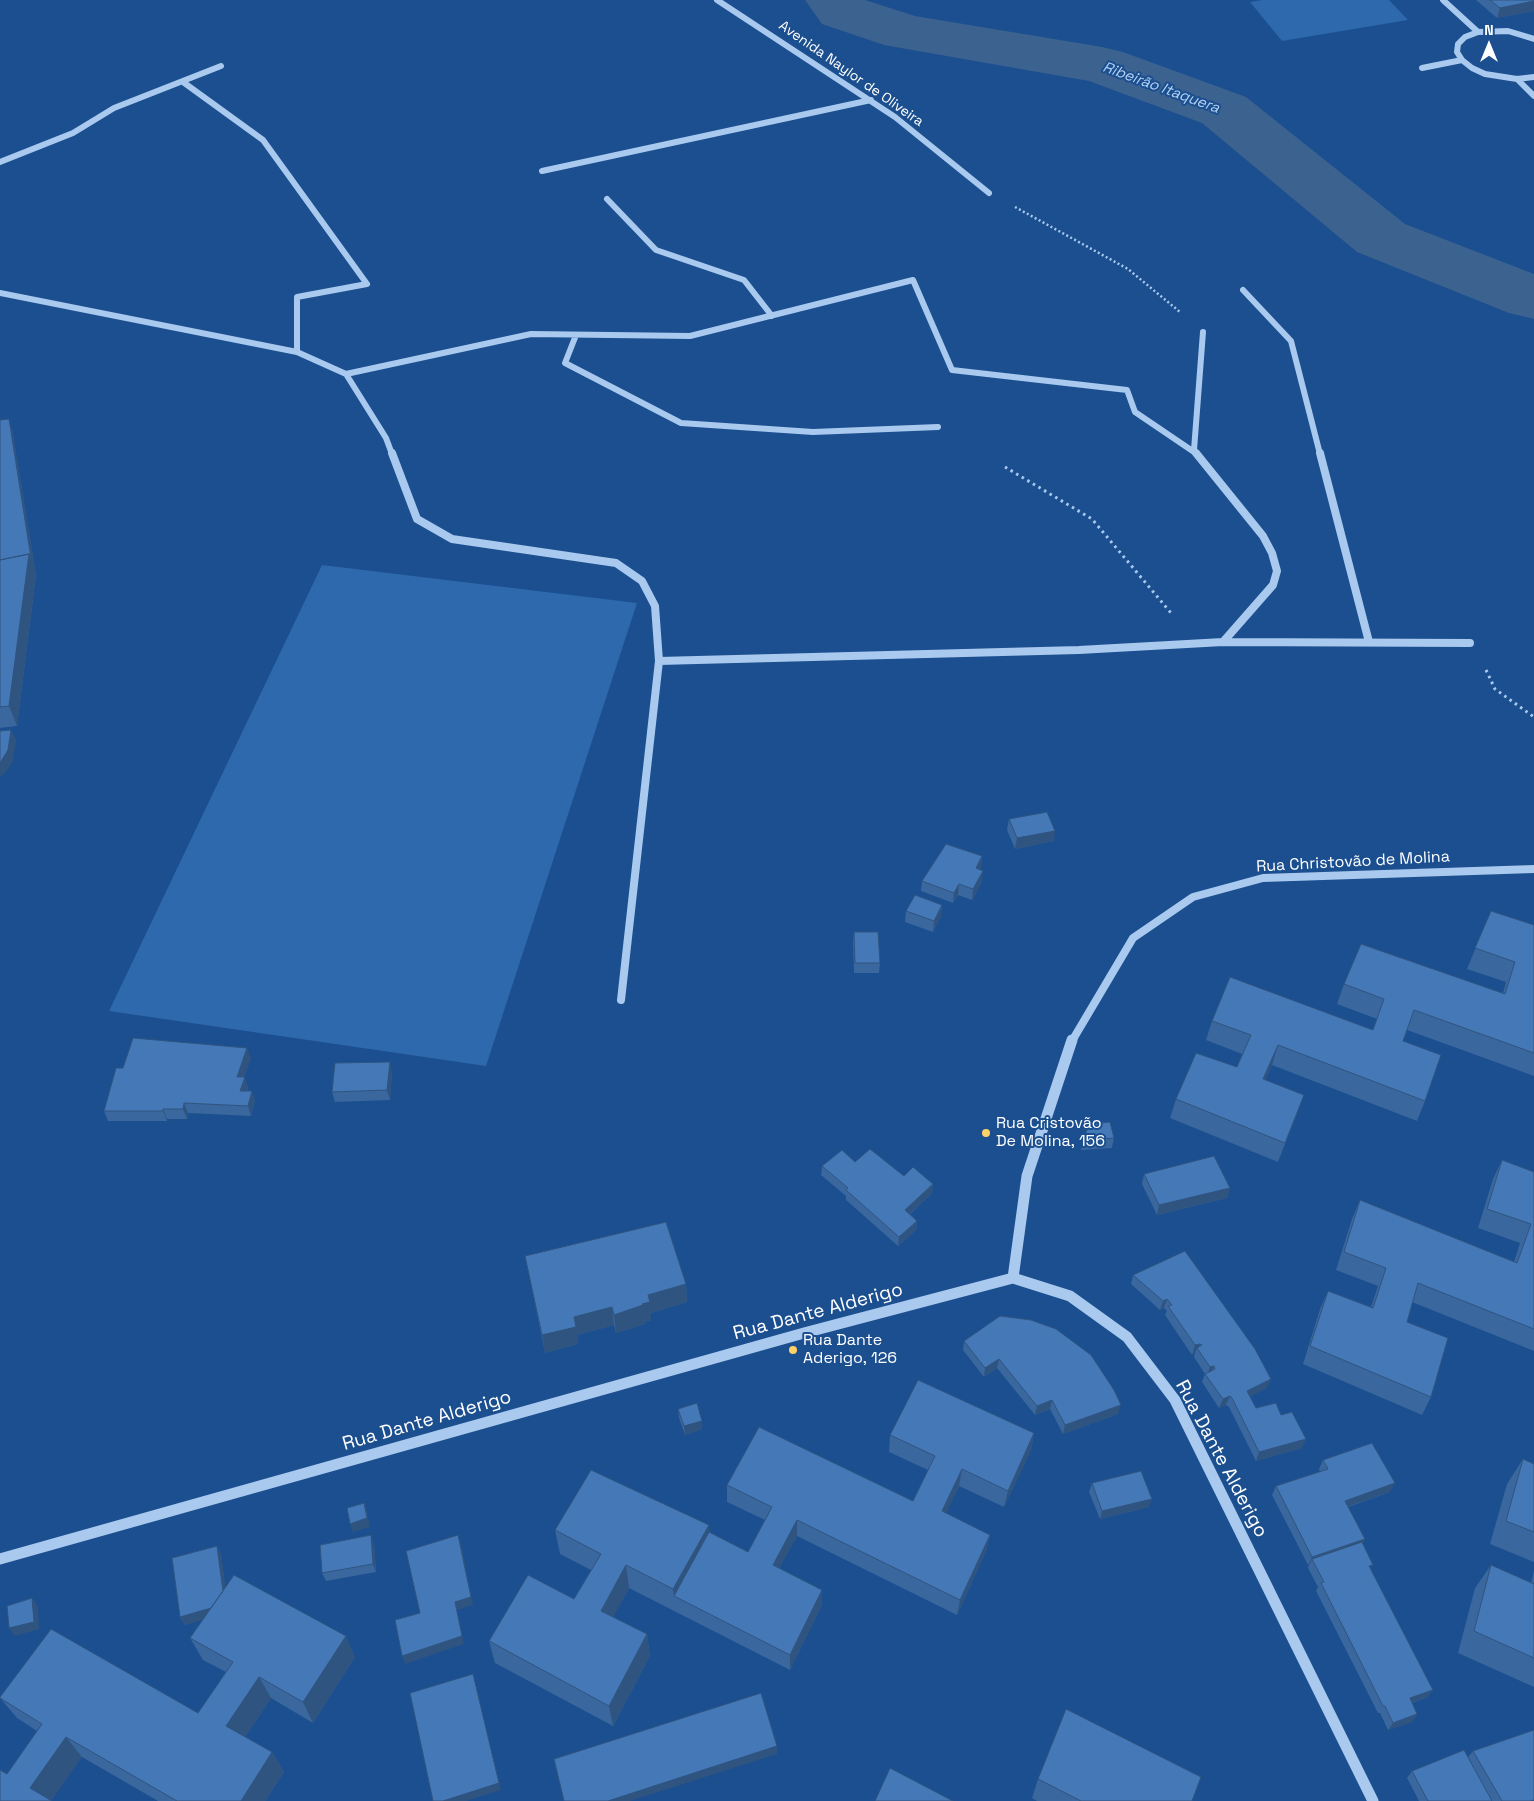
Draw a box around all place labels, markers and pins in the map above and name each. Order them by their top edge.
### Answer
place label: Rua Cristovão De Molina, 156 [996,1114,1105,1152]
marker: Rua Cristovão De Molina, 156 [980,1127,992,1139]
place label: Rua Dante Aderigo, 126 [803,1331,897,1369]
marker: Rua Dante Aderigo, 126 [787,1344,799,1356]

